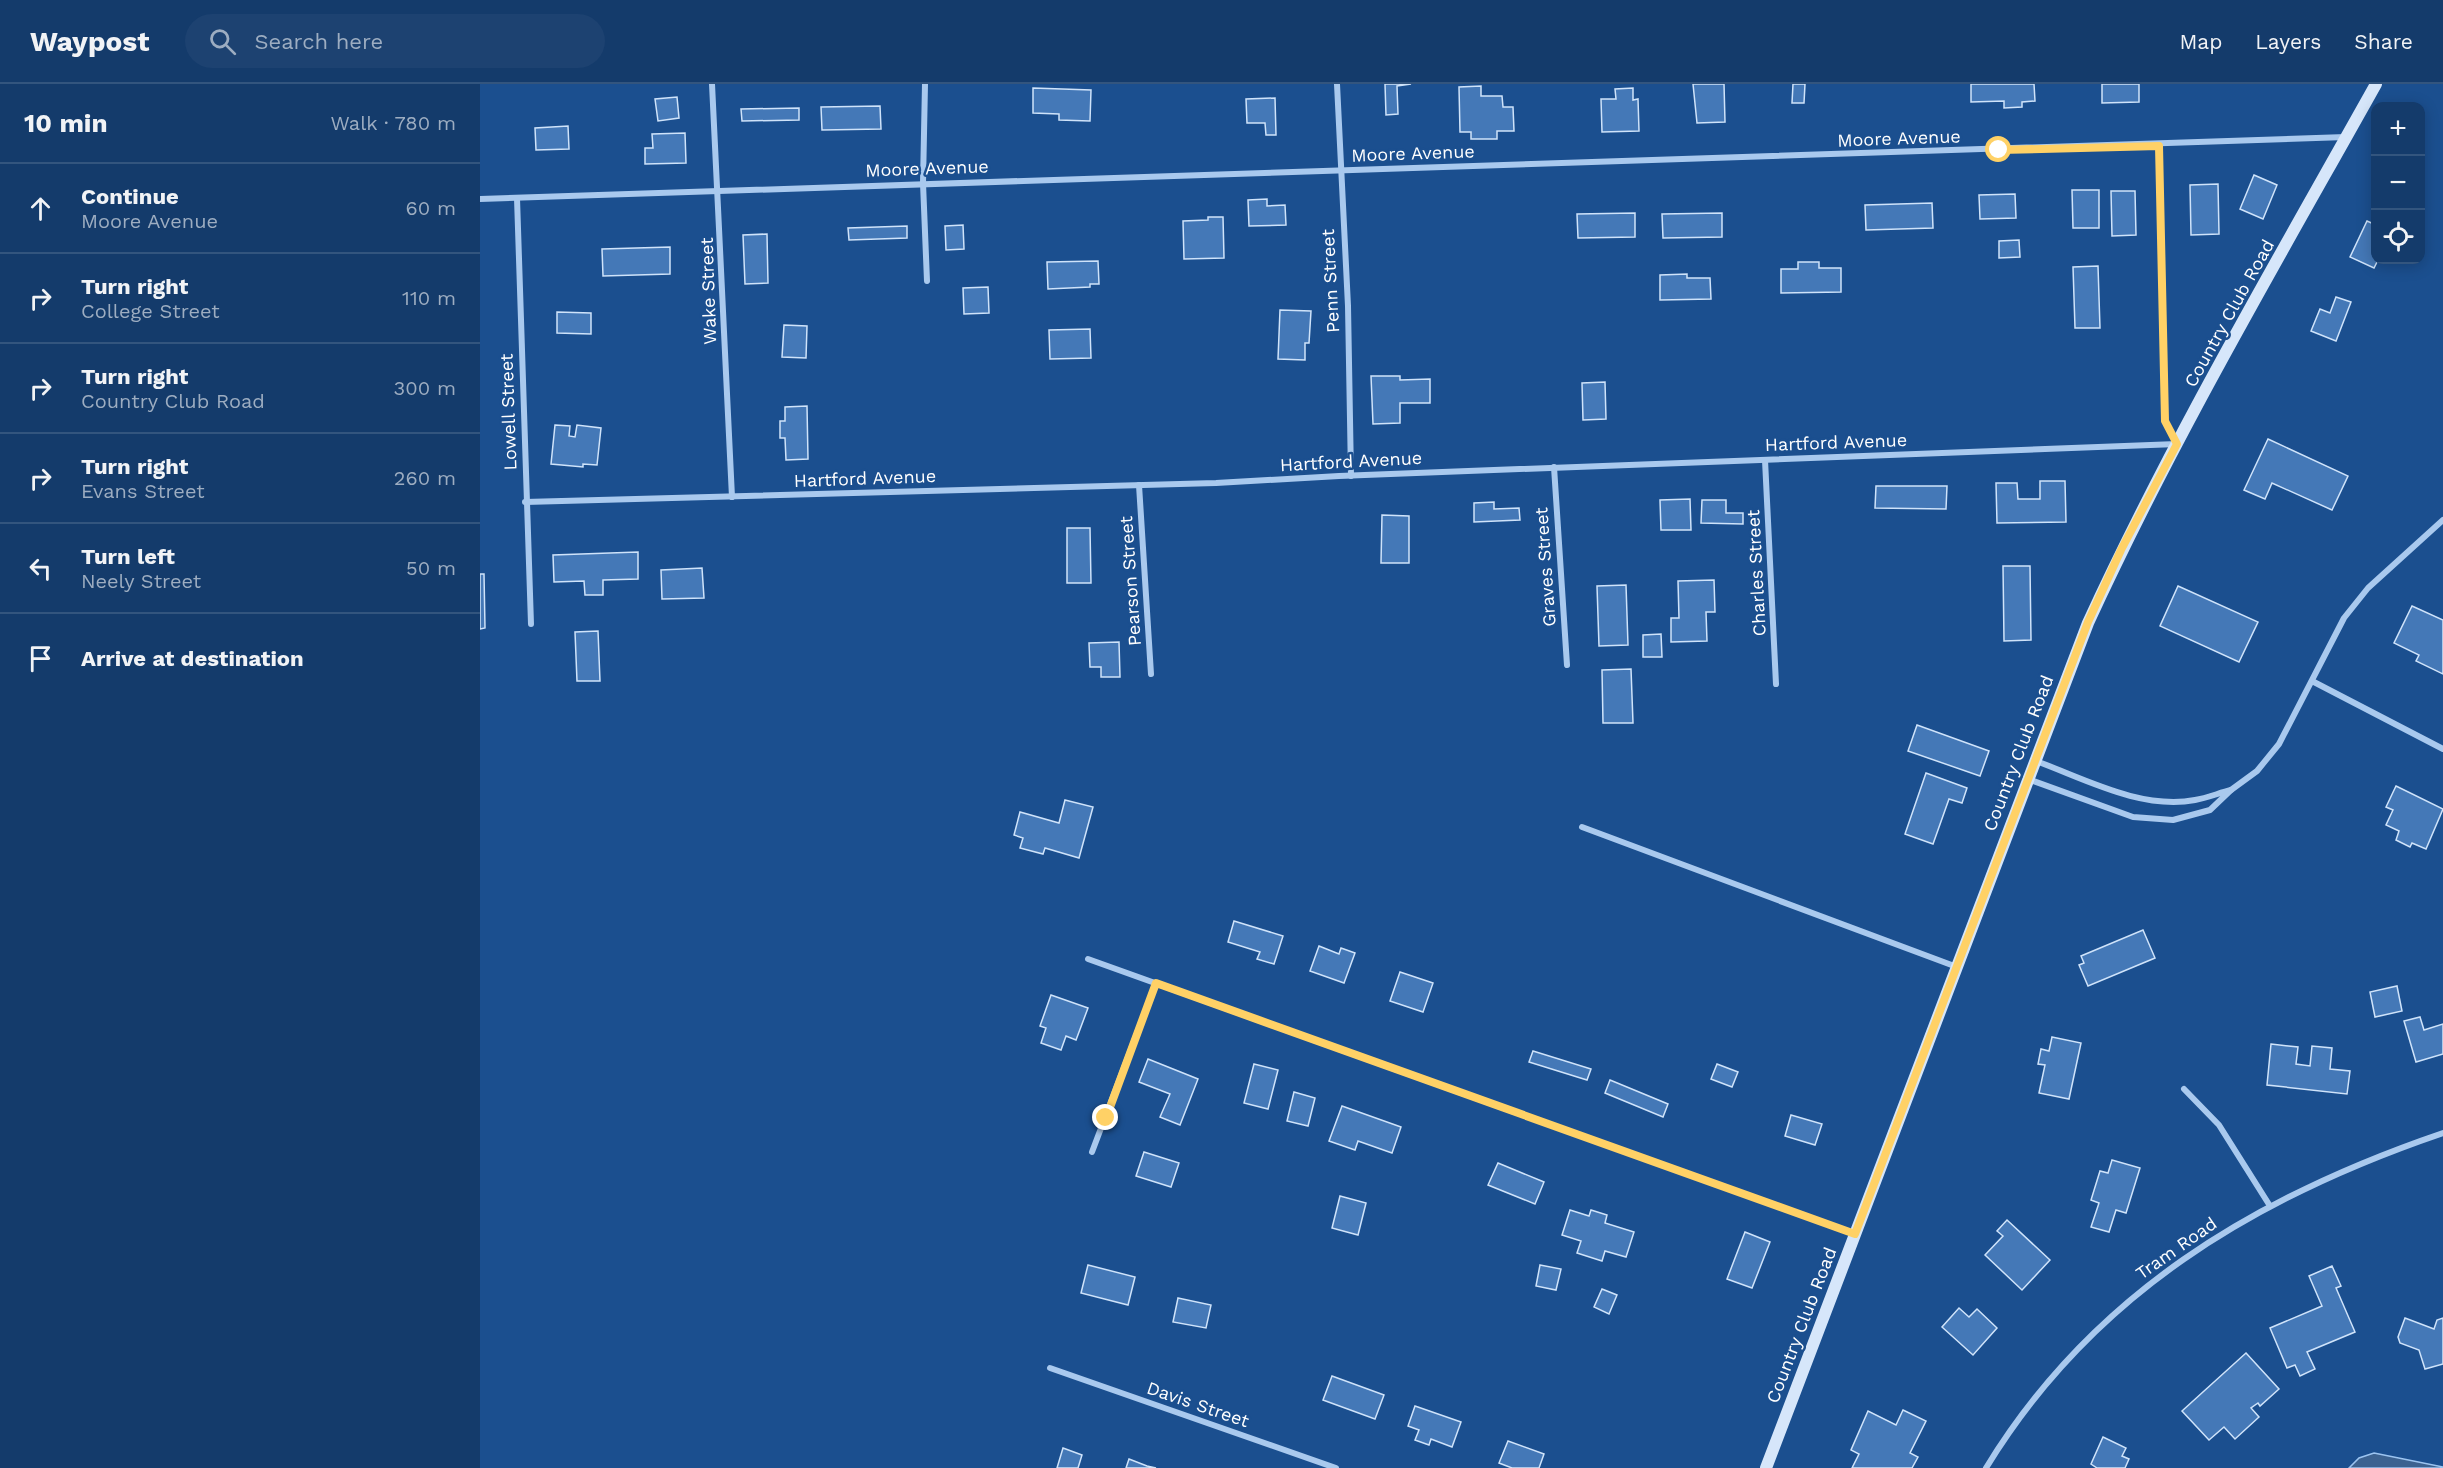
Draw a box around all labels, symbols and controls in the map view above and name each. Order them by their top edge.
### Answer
search box [185,14,605,68]
text: Waypost [30,25,149,58]
icon: search [206,25,239,58]
text: Search here [254,29,383,54]
text: Map [2179,29,2222,54]
text: Layers [2255,29,2321,54]
text: Share [2354,29,2413,54]
map controls [2371,102,2425,264]
button: + [2371,102,2425,156]
text: 10 min [24,108,108,138]
text: Walk · 780 m [330,111,456,135]
street label: Moore Avenue [1837,125,1961,151]
route start [1985,136,2011,162]
street label: Moore Avenue [1351,140,1475,166]
street label: Moore Avenue [865,155,989,181]
button: − [2371,156,2425,210]
text: Continue [81,184,179,209]
icon: ahead [24,192,57,225]
text: 60 m [406,196,456,220]
text: Moore Avenue [81,209,218,233]
button: locate [2371,210,2425,264]
street label: Penn Street [1317,228,1343,333]
street label: Country Club Road [2180,236,2278,390]
street label: Wake Street [696,237,720,345]
text: Turn right [81,274,188,299]
icon: right [24,282,57,315]
text: 110 m [402,286,456,310]
text: College Street [81,299,220,323]
street label: Lowell Street [495,353,521,471]
text: Turn right [81,364,188,389]
icon: right [24,372,57,405]
text: 300 m [394,376,456,400]
text: Country Club Road [81,389,265,413]
street label: Hartford Avenue [1765,429,1907,455]
street label: Hartford Avenue [1279,447,1423,475]
text: Turn right [81,454,188,479]
icon: right [24,462,57,495]
street label: Hartford Avenue [794,465,936,491]
text: 260 m [394,466,456,490]
text: Evans Street [81,479,205,503]
street label: Graves Street [1530,506,1560,627]
street label: Charles Street [1742,509,1770,637]
street label: Pearson Street [1115,515,1145,647]
text: Turn left [81,544,175,569]
icon: left [24,552,57,585]
text: 50 m [406,556,456,580]
text: Neely Street [81,569,201,593]
icon: arrive [24,642,57,675]
text: Arrive at destination [81,646,304,671]
street label: Country Club Road [1979,672,2057,834]
route end [1092,1104,1118,1130]
street label: Tram Road [2131,1212,2221,1284]
street label: Country Club Road [1762,1244,1840,1406]
street label: Davis Street [1144,1377,1252,1431]

